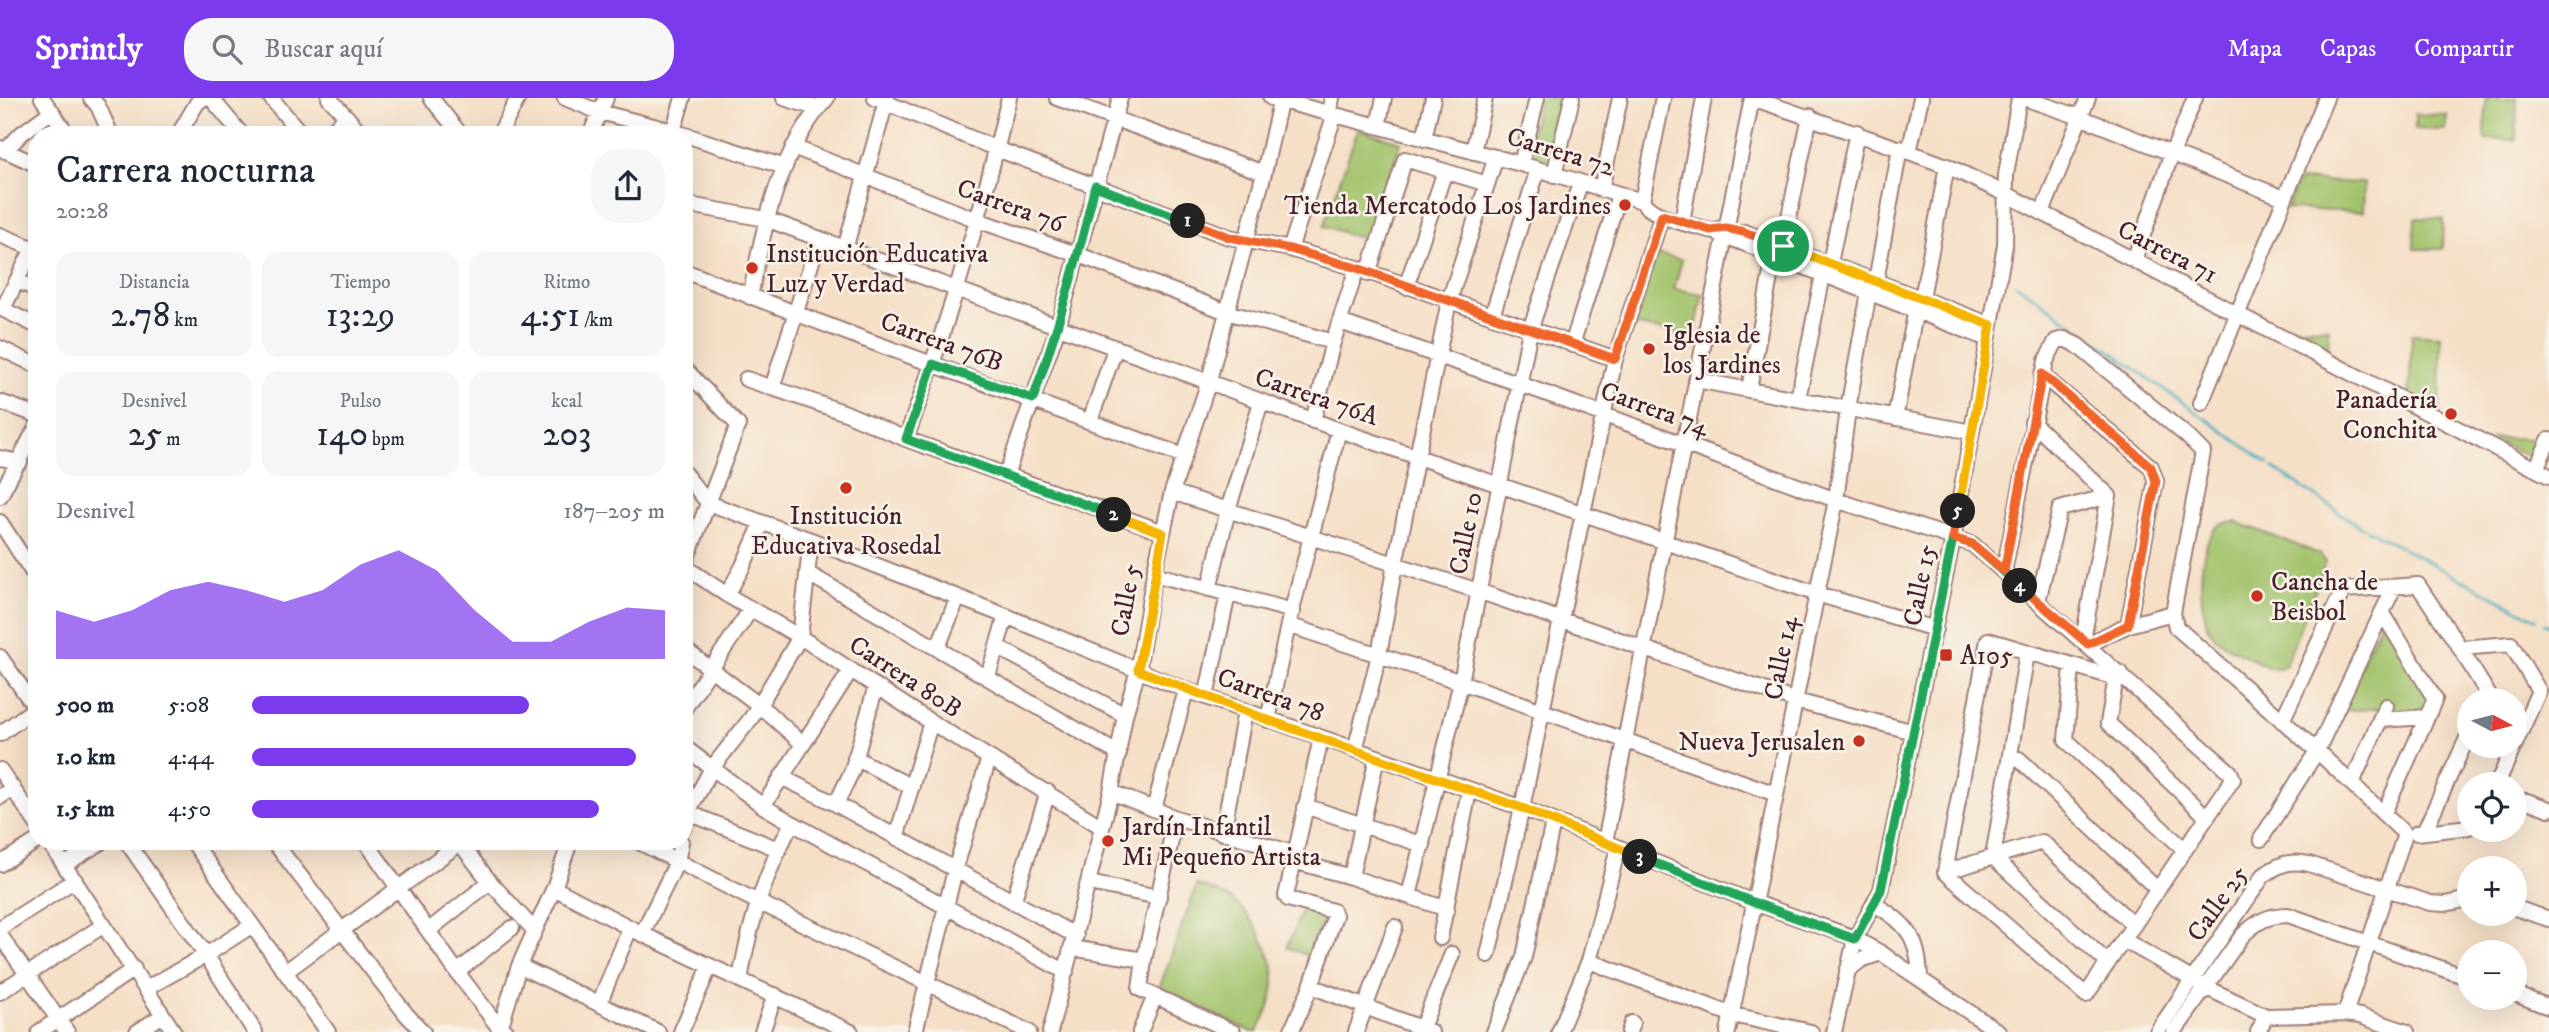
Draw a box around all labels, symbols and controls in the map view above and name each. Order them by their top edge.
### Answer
search box [184,18,674,81]
text: Sprintly [35,29,142,70]
icon: search [208,30,246,68]
text: Buscar aquí [264,33,383,66]
text: Mapa [2228,34,2282,64]
text: Capas [2320,34,2376,64]
text: Compartir [2414,34,2514,64]
street label: Carrera 72 [1503,120,1619,185]
text: Carrera nocturna [56,147,315,195]
button: share [591,149,665,223]
street label: Carrera 76 [952,172,1070,242]
place label: Tienda Mercatodo Los Jardines [1284,190,1611,223]
text: 20:28 [56,197,108,226]
marker: Tienda Mercatodo Los Jardines [1617,197,1633,213]
pin: 1 [1170,204,1206,238]
text: 1 [1184,209,1191,232]
street label: Carrera 71 [2112,213,2223,292]
pin [1753,216,1813,276]
icon: arrive [1764,227,1802,265]
place label: Institución Educativa Luz y Verdad [766,238,988,301]
marker: Institución Educativa Luz y Verdad [744,260,760,276]
text: Distancia [119,271,189,294]
text: Tiempo [330,271,391,294]
text: Ritmo [543,271,590,294]
text: 2.78 [110,294,170,338]
text: 13:29 [326,294,395,338]
text: 4:51 [521,294,580,338]
street label: Carrera 76B [876,305,1007,380]
text: km [170,309,198,332]
text: /km [580,309,613,332]
place label: Iglesia de los Jardines [1663,319,1781,382]
marker: Iglesia de los Jardines [1641,341,1657,357]
street label: Carrera 76A [1250,361,1383,434]
street label: Carrera 74 [1596,375,1714,445]
place label: Panadería Conchita [2335,384,2437,447]
text: Desnivel [122,390,187,413]
text: Pulso [340,390,381,413]
text: kcal [551,390,582,413]
marker: Panadería Conchita [2443,406,2459,422]
text: 25 [128,413,162,457]
text: 140 [316,413,368,457]
text: 203 [542,413,591,457]
text: m [162,428,181,451]
text: bpm [368,428,405,451]
marker: Institución Educativa Rosedal [838,480,854,496]
street label: Calle 10 [1442,489,1491,577]
pin: 5 [1940,494,1976,528]
text: Desnivel [56,497,135,526]
text: 187–205 m [563,497,665,526]
pin: 2 [1096,498,1132,532]
text: 5 [1953,499,1962,522]
place label: Institución Educativa Rosedal [751,500,941,563]
text: 2 [1109,503,1118,526]
street label: Calle 15 [1896,542,1945,629]
street label: Calle 5 [1104,561,1149,639]
place label: Cancha de Beisbol [2271,566,2378,629]
pin: 4 [2002,568,2038,603]
text: 4 [2014,574,2025,597]
marker: Cancha de Beisbol [2249,588,2265,604]
street label: Calle 14 [1757,613,1806,703]
street label: Carrera 80B [842,629,968,726]
place label: A105 [1960,640,2013,673]
marker: A105 [1938,647,1954,663]
street label: Carrera 78 [1212,661,1328,730]
north arrow [2457,688,2527,758]
map controls [2457,688,2527,1010]
text: 500 m [56,691,114,720]
text: 5:08 [168,691,209,720]
place label: Nueva Jerusalen [1678,726,1845,759]
marker: Nueva Jerusalen [1851,733,1867,749]
text: 1.0 km [56,743,116,772]
text: 4:44 [168,743,214,772]
button: locate [2457,772,2527,842]
text: 1.5 km [56,795,115,824]
text: 4:50 [168,795,211,824]
place label: Jardín Infantil Mi Pequeño Artista [1120,811,1321,874]
marker: Jardín Infantil Mi Pequeño Artista [1100,833,1116,849]
pin: 3 [1622,840,1658,874]
text: 3 [1636,845,1643,868]
button: + [2457,856,2527,926]
street label: Calle 25 [2180,859,2256,948]
button: − [2457,940,2527,1010]

